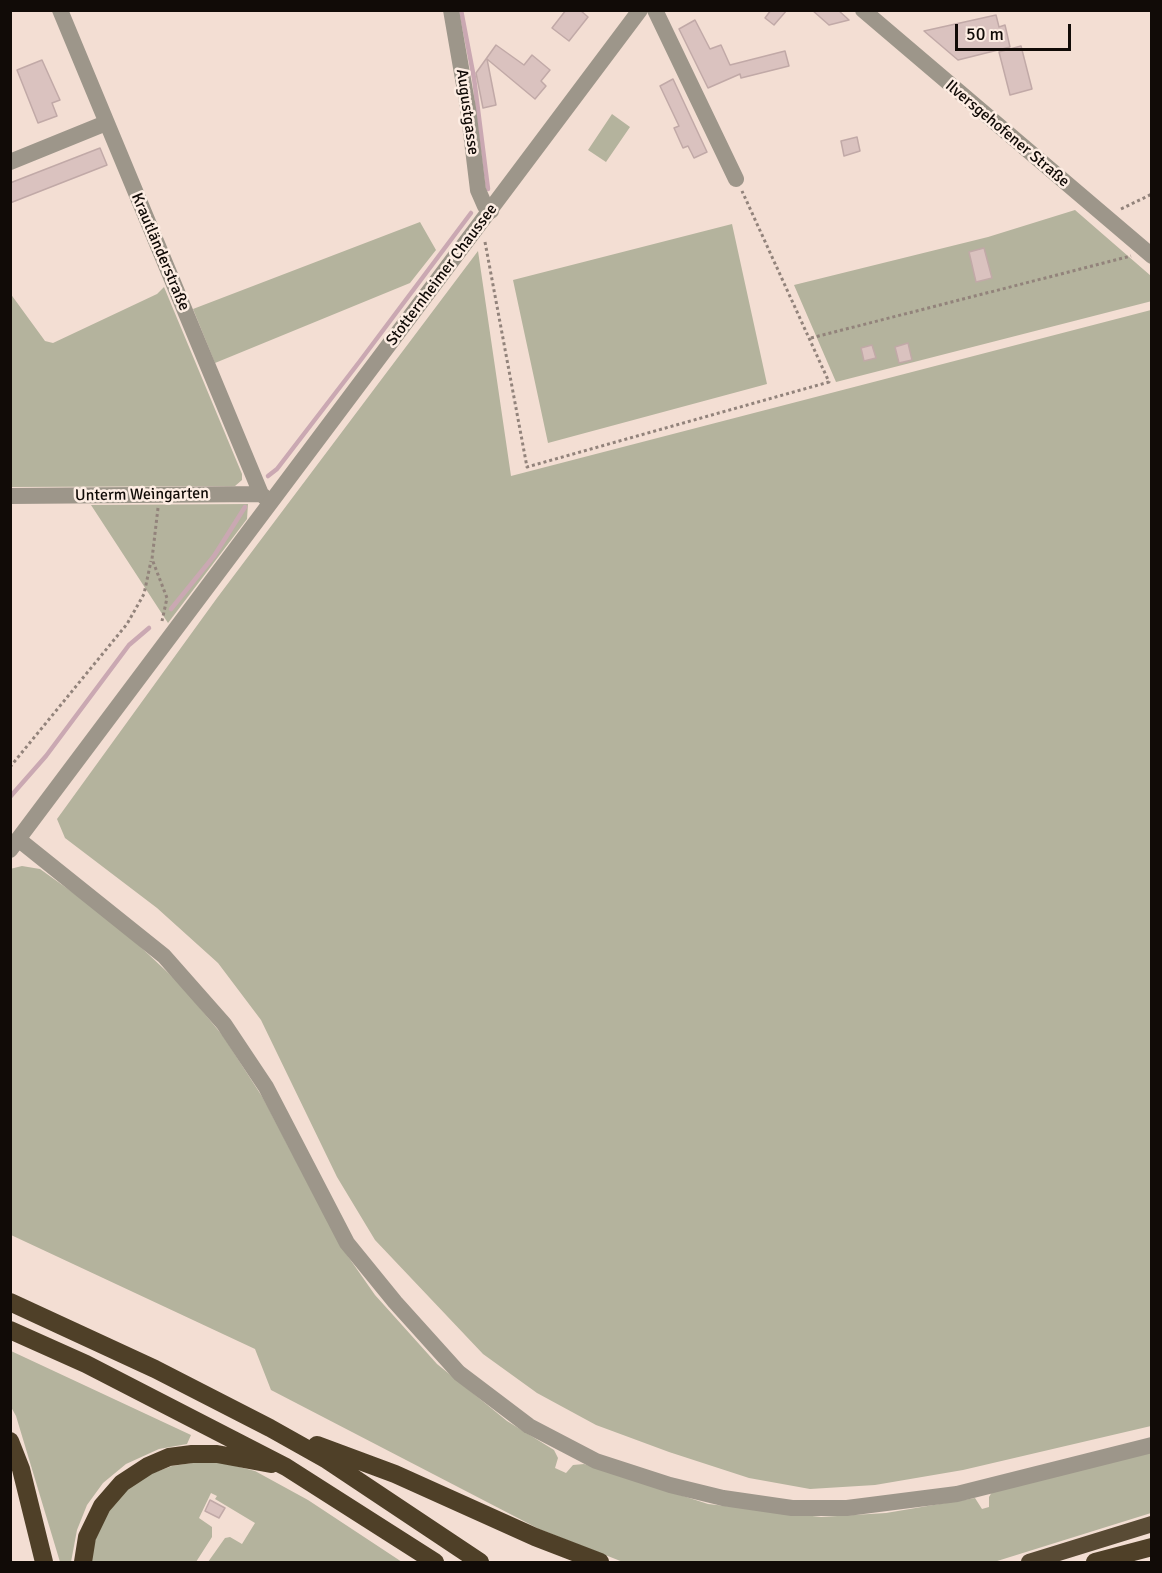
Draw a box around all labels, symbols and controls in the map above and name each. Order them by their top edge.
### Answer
scale bar [958,12,1074,50]
text: 50 m [966,23,1004,45]
street label: Augustgasse [451,68,483,156]
street label: Ilversgehofener Straße [941,76,1073,192]
street label: Krautländerstraße [127,190,193,314]
street label: Stotternheimer Chaussee [382,200,502,350]
street label: Unterm Weingarten [75,484,209,506]

